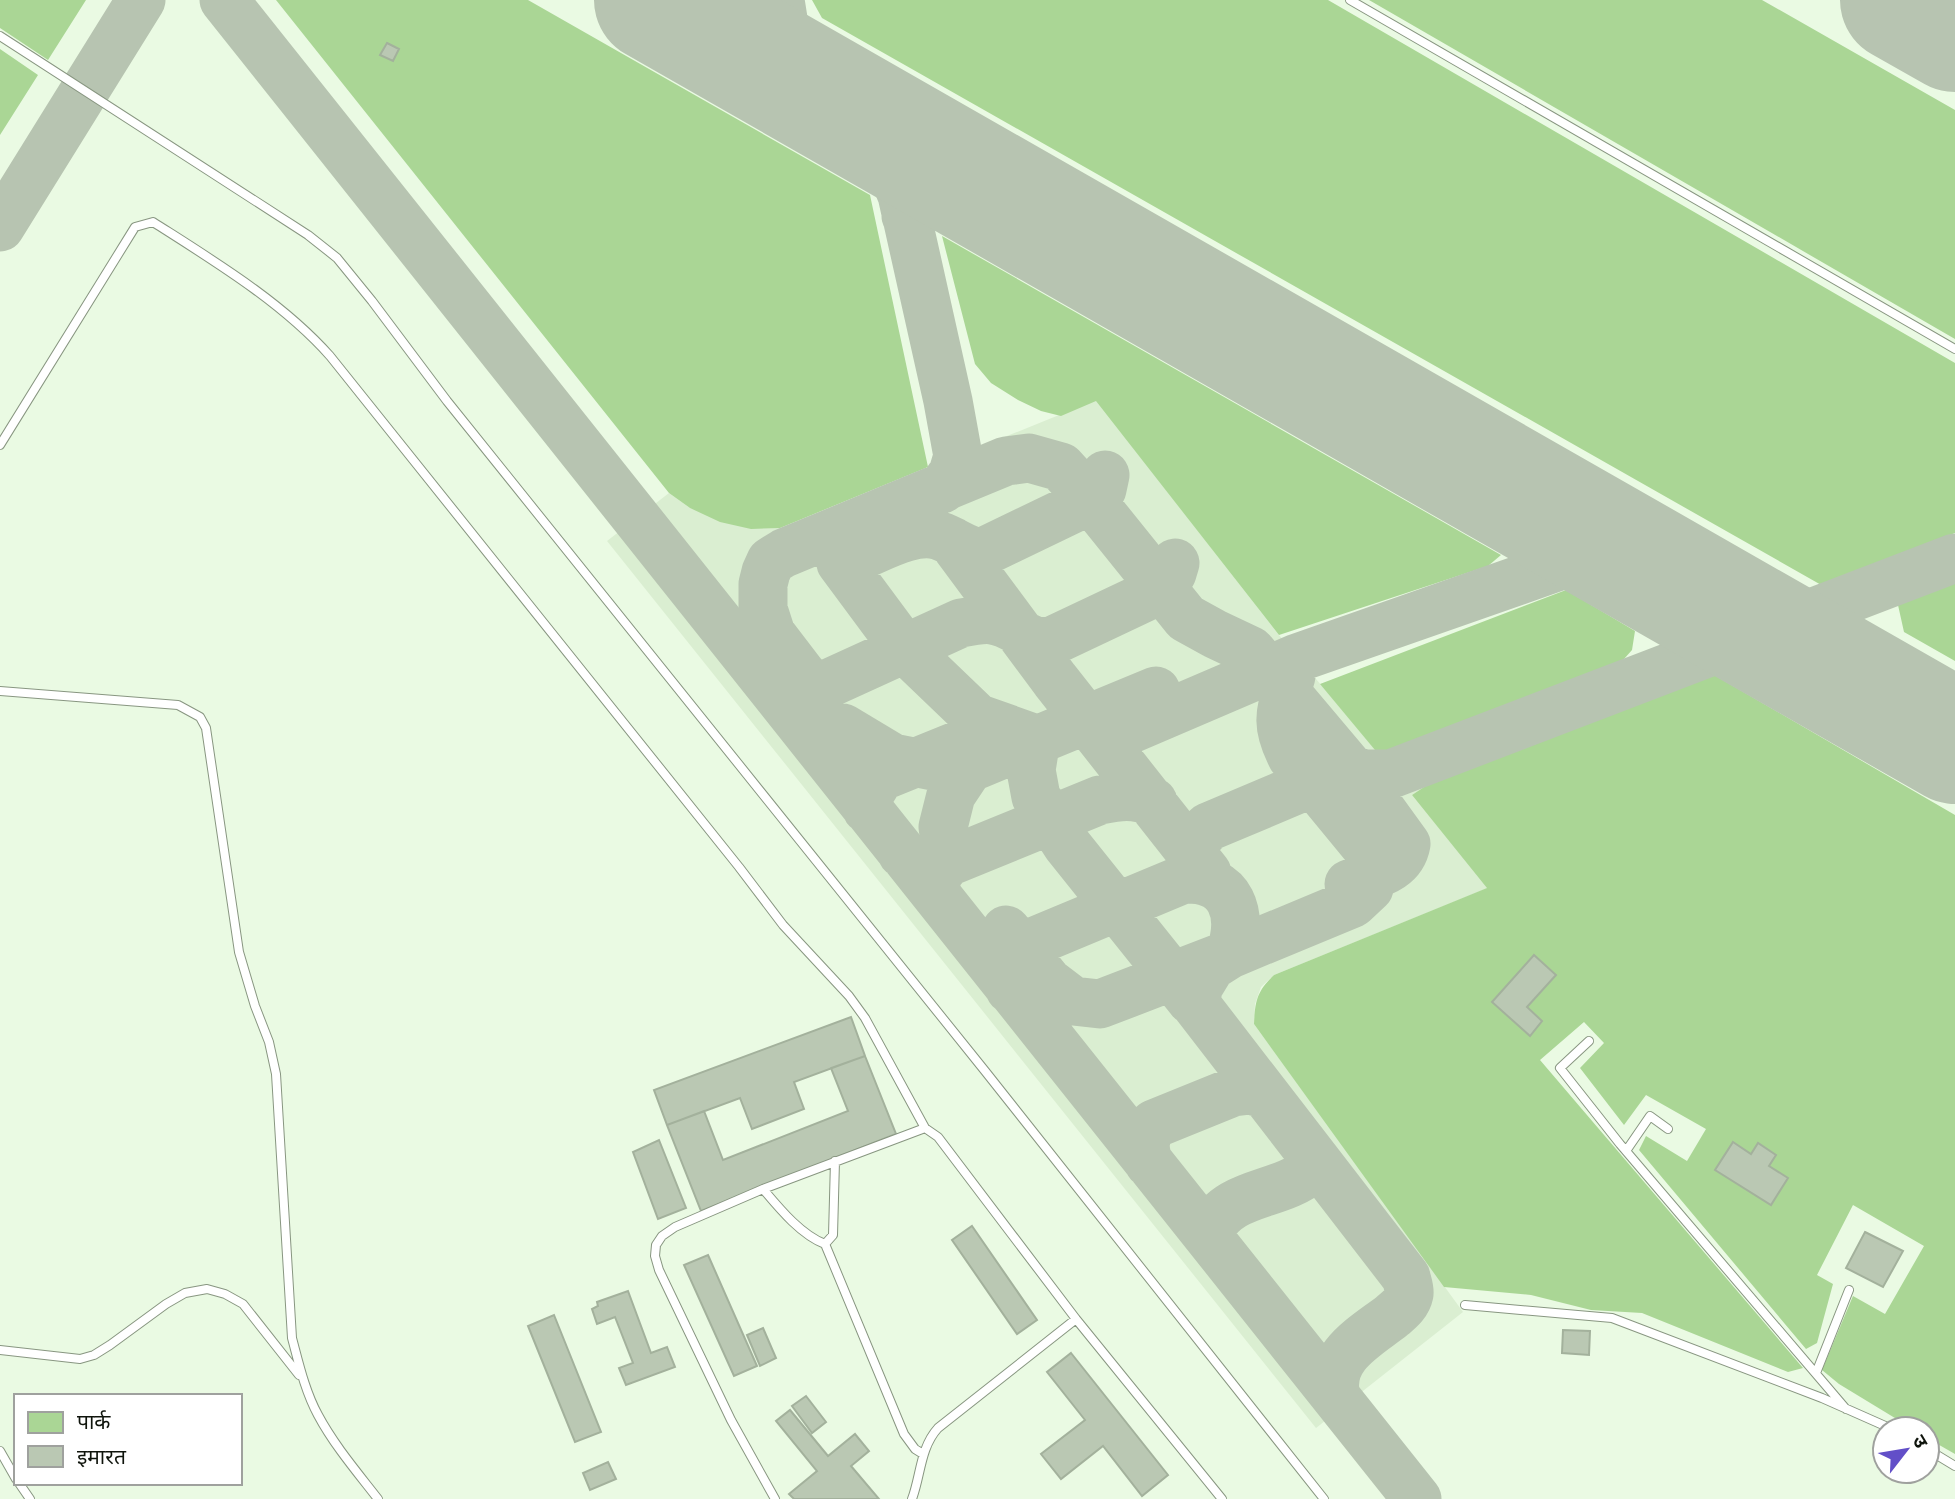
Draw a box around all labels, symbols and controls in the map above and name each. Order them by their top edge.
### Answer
legend [14,1394,242,1485]
text: पार्क [77,1409,111,1434]
north arrow [1871,1415,1941,1485]
text: उ [1907,1431,1933,1453]
text: इमारत [77,1444,127,1469]

